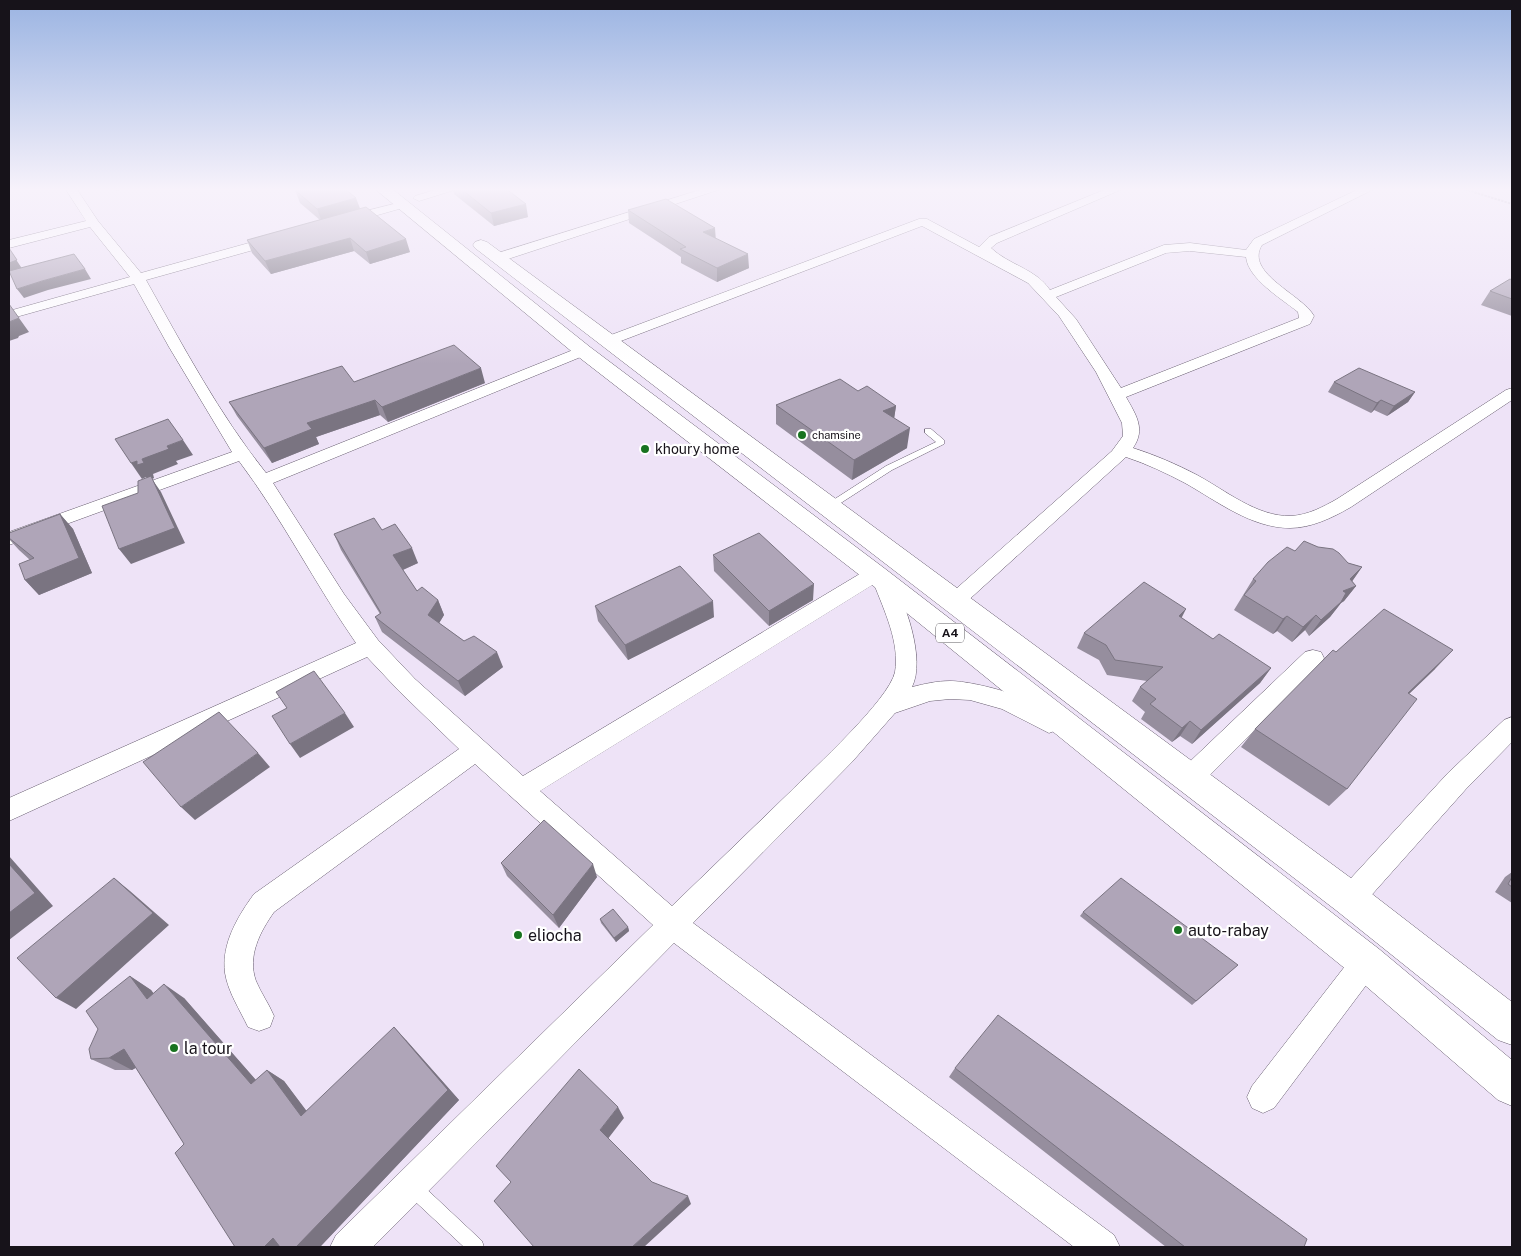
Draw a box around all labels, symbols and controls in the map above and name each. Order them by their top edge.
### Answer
marker: chamsine [796,429,808,441]
place label: chamsine [812,429,861,441]
place label: khoury home [655,441,740,457]
marker: khoury home [639,443,651,455]
road number: A4 [936,624,964,642]
place label: auto-rabay [1188,921,1269,940]
marker: auto-rabay [1172,924,1184,936]
place label: eliocha [528,926,581,945]
marker: eliocha [512,929,524,941]
place label: la tour [184,1039,232,1058]
marker: la tour [168,1042,180,1054]

